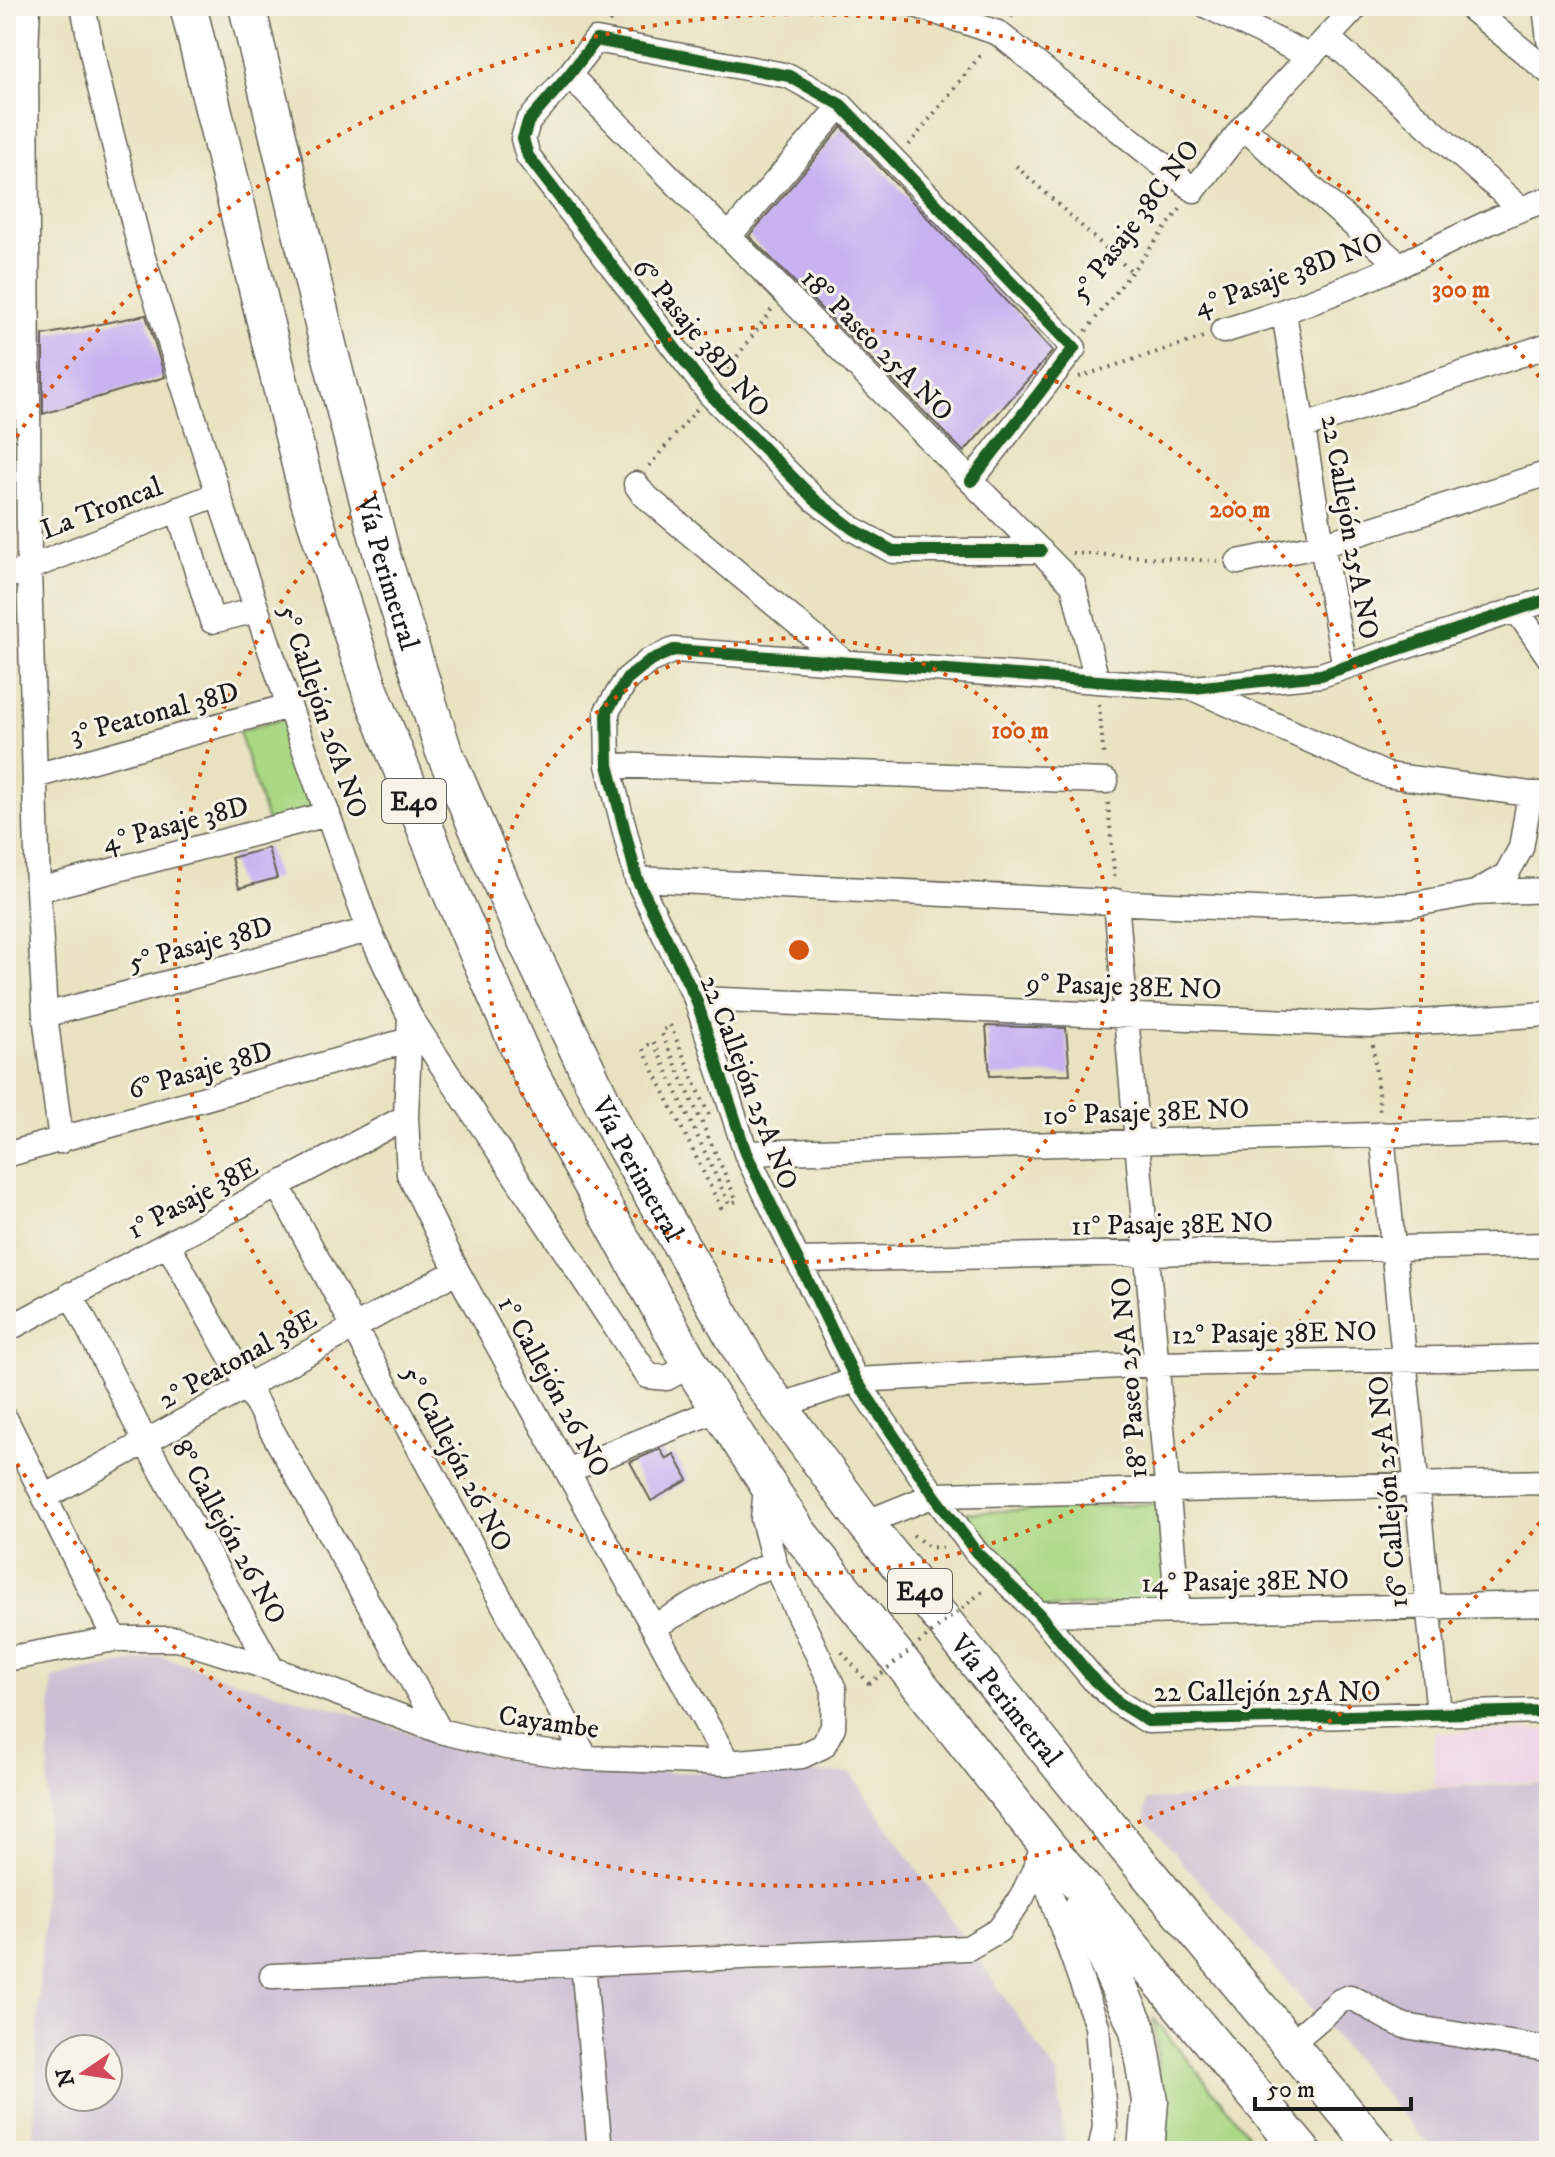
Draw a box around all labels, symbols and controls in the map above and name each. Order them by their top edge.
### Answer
street label: 5° Pasaje 38C NO [1063,133,1208,309]
street label: 4° Pasaje 38D NO [1189,224,1388,325]
street label: 6° Pasaje 38D NO [624,251,778,425]
street label: 18° Paseo 25A NO [793,261,961,429]
text: 300 m [1432,275,1490,305]
street label: 22 Callejón 25A NO [1313,412,1386,642]
street label: La Troncal [36,469,168,548]
street label: Vía Perimetral [348,491,427,655]
text: 200 m [1210,495,1270,525]
street label: 5° Callejón 26A NO [270,600,375,823]
street label: 3° Peatonal 38D [66,674,243,753]
text: 100 m [991,716,1049,746]
road number: E40 [382,779,446,823]
street label: 4° Pasaje 38D [98,788,252,861]
street label: 5° Pasaje 38D [124,908,276,980]
centre of rings [785,936,813,964]
street label: 9° Pasaje 38E NO [1024,966,1222,1007]
street label: 22 Callejón 25A NO [692,970,806,1195]
street label: 6° Pasaje 38D [124,1033,277,1108]
street label: Vía Perimetral [583,1091,691,1248]
street label: 10° Pasaje 38E NO [1042,1091,1250,1134]
street label: 1° Pasaje 38E [121,1149,264,1247]
street label: 11° Pasaje 38E NO [1071,1205,1273,1244]
street label: 18° Paseo 25A NO [1103,1276,1156,1480]
street label: 1° Callejón 26 NO [489,1290,618,1484]
street label: 2° Peatonal 38E [152,1301,323,1417]
street label: 12° Pasaje 38E NO [1171,1314,1377,1353]
street label: 5° Callejón 26 NO [393,1360,520,1558]
street label: 16° Callejón 25A NO [1361,1374,1416,1610]
street label: 8° Callejón 26 NO [164,1433,294,1630]
street label: 14° Pasaje 38E NO [1141,1562,1349,1601]
road number: E40 [888,1569,952,1613]
street label: Vía Perimetral [942,1627,1070,1774]
street label: 22 Callejón 25A NO [1153,1675,1381,1710]
street label: Cayambe [496,1698,601,1747]
north arrow [44,2033,124,2113]
scale bar [1255,2061,1411,2111]
text: N [51,2065,81,2089]
text: 50 m [1267,2075,1315,2105]

